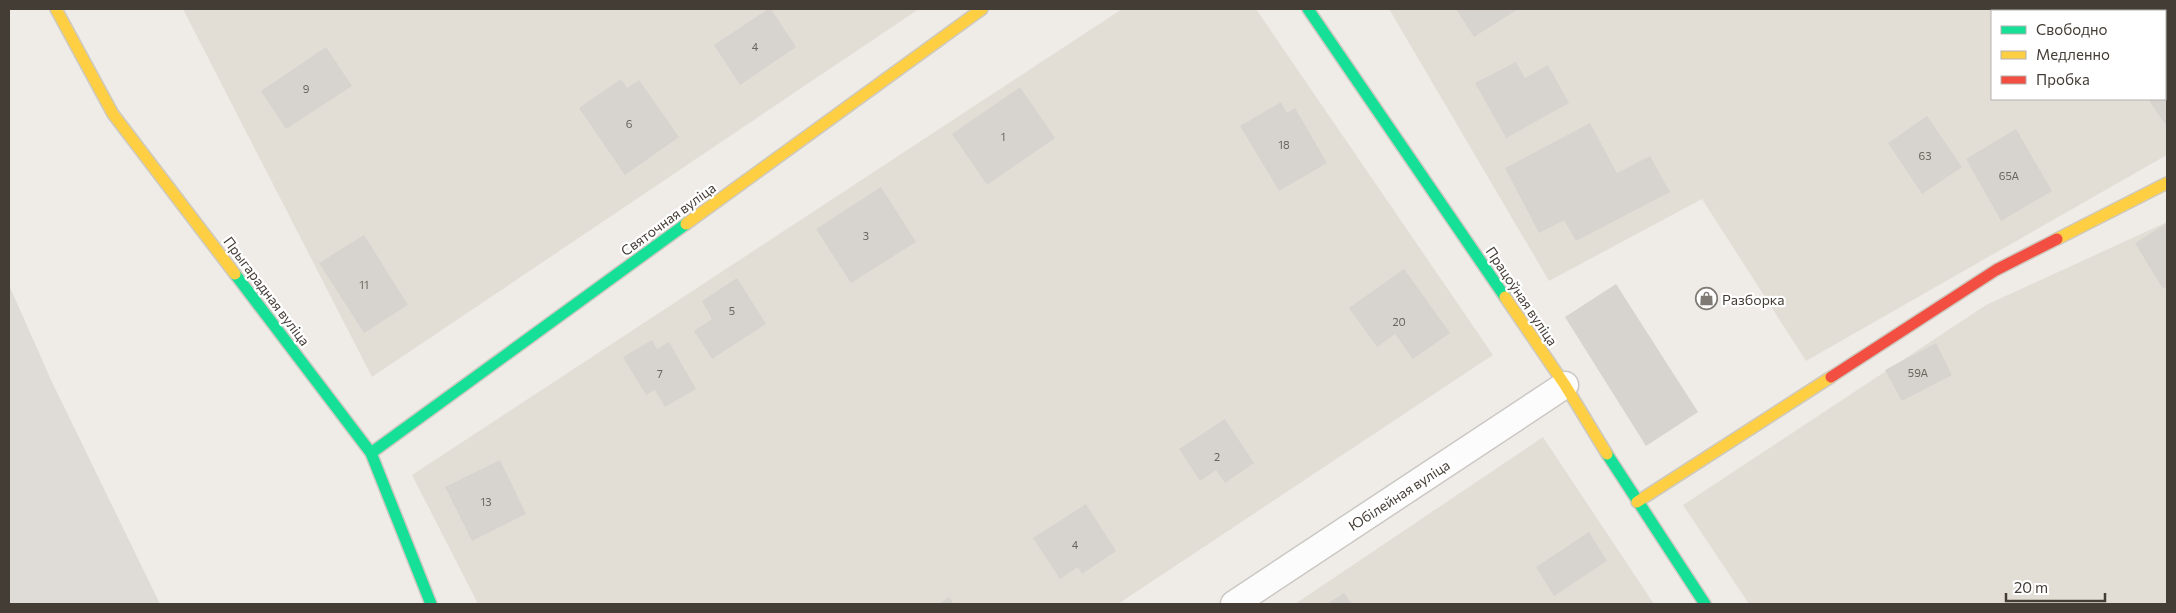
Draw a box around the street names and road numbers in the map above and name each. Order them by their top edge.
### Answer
street label: Святочная вуліца [617,179,719,259]
street label: Прыгарадная вуліца [220,233,314,349]
street label: Працоўная вуліца [1483,243,1561,349]
street label: Юбілейная вуліца [1345,456,1453,534]

